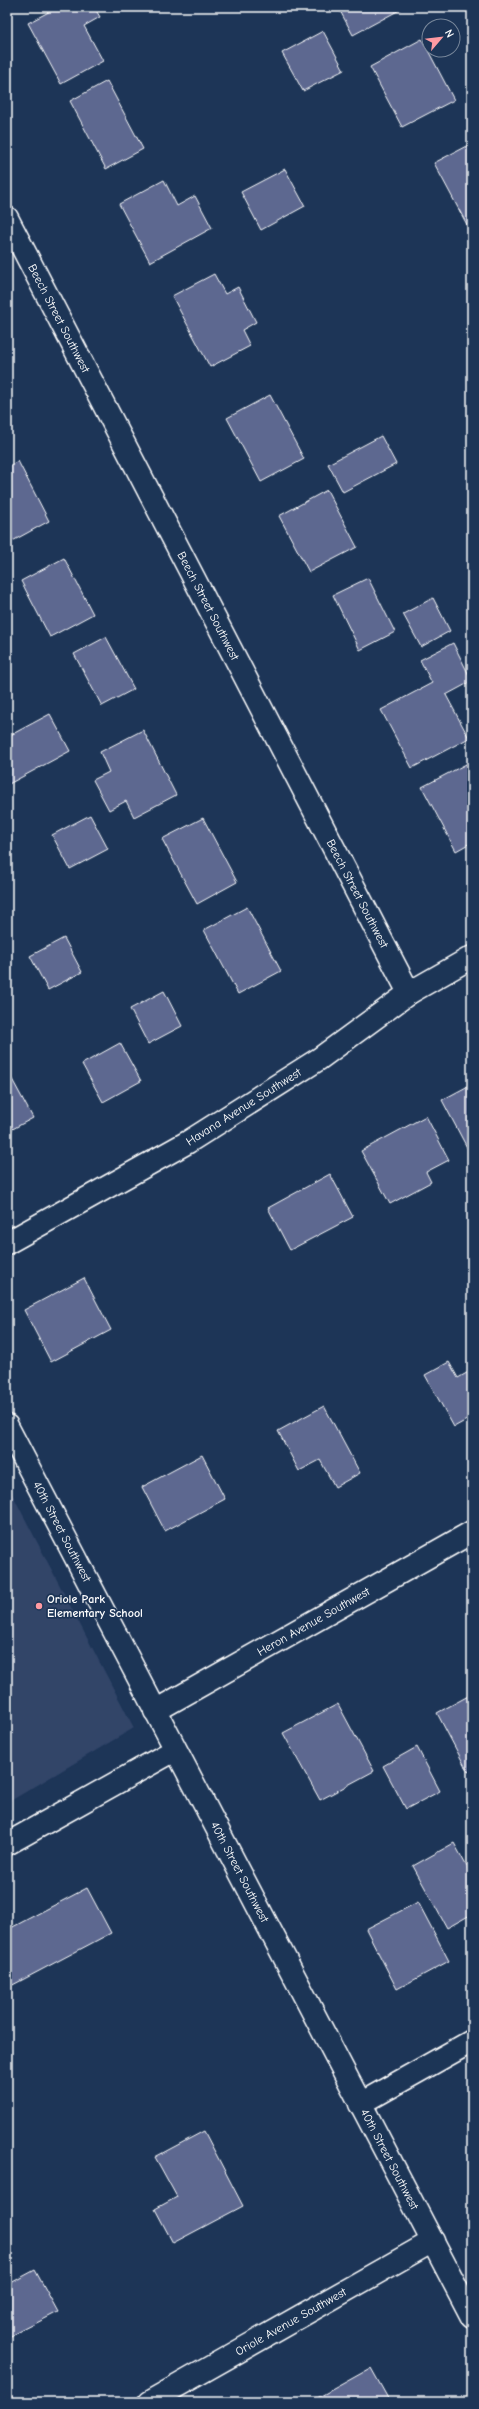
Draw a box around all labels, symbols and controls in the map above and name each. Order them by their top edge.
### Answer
north arrow [421,18,461,58]
text: N [442,27,457,40]
street label: Beech Street Southwest [25,262,93,375]
street label: Beech Street Southwest [174,549,242,663]
street label: Beech Street Southwest [324,837,392,951]
street label: Havana Avenue Southwest [183,1065,304,1149]
street label: 40th Street Southwest [30,1479,94,1585]
street label: Heron Avenue Southwest [255,1584,373,1659]
place label: Oriole Park Elementary School [47,1592,143,1620]
marker: Oriole Park Elementary School [34,1601,44,1611]
street label: 40th Street Southwest [208,1819,272,1925]
street label: 40th Street Southwest [358,2106,422,2212]
street label: Oriole Avenue Southwest [233,2284,349,2359]

